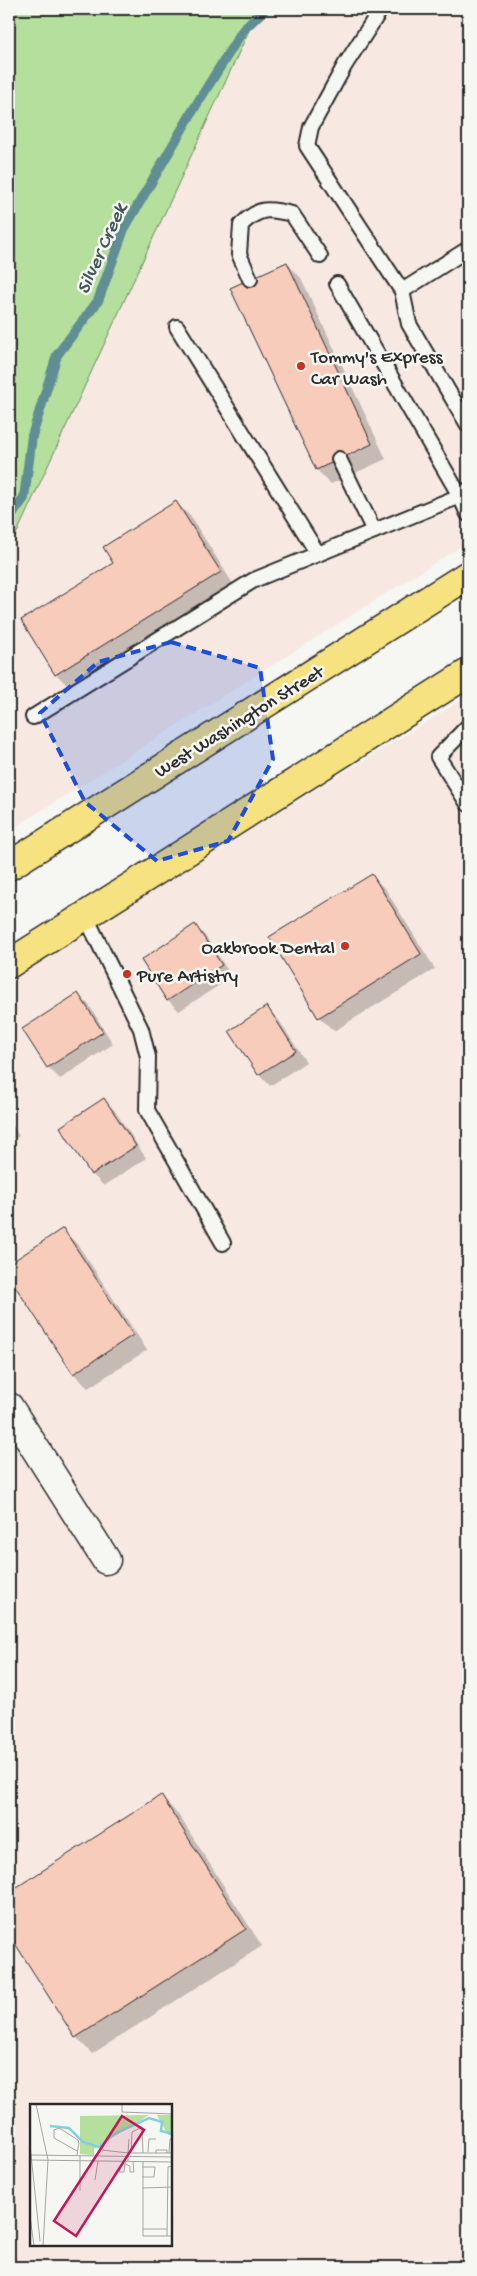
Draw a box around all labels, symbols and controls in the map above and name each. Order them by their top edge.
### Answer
water label: Silver Creek [73,199,134,298]
place label: Tommy's Express Car Wash [310,347,444,392]
marker: Tommy's Express Car Wash [295,360,307,372]
street label: West Washington Street [151,660,330,784]
place label: Oakbrook Dental [201,938,335,961]
marker: Oakbrook Dental [339,940,351,952]
place label: Pure Artistry [136,966,239,989]
marker: Pure Artistry [121,968,133,980]
inset map [30,2104,172,2246]

